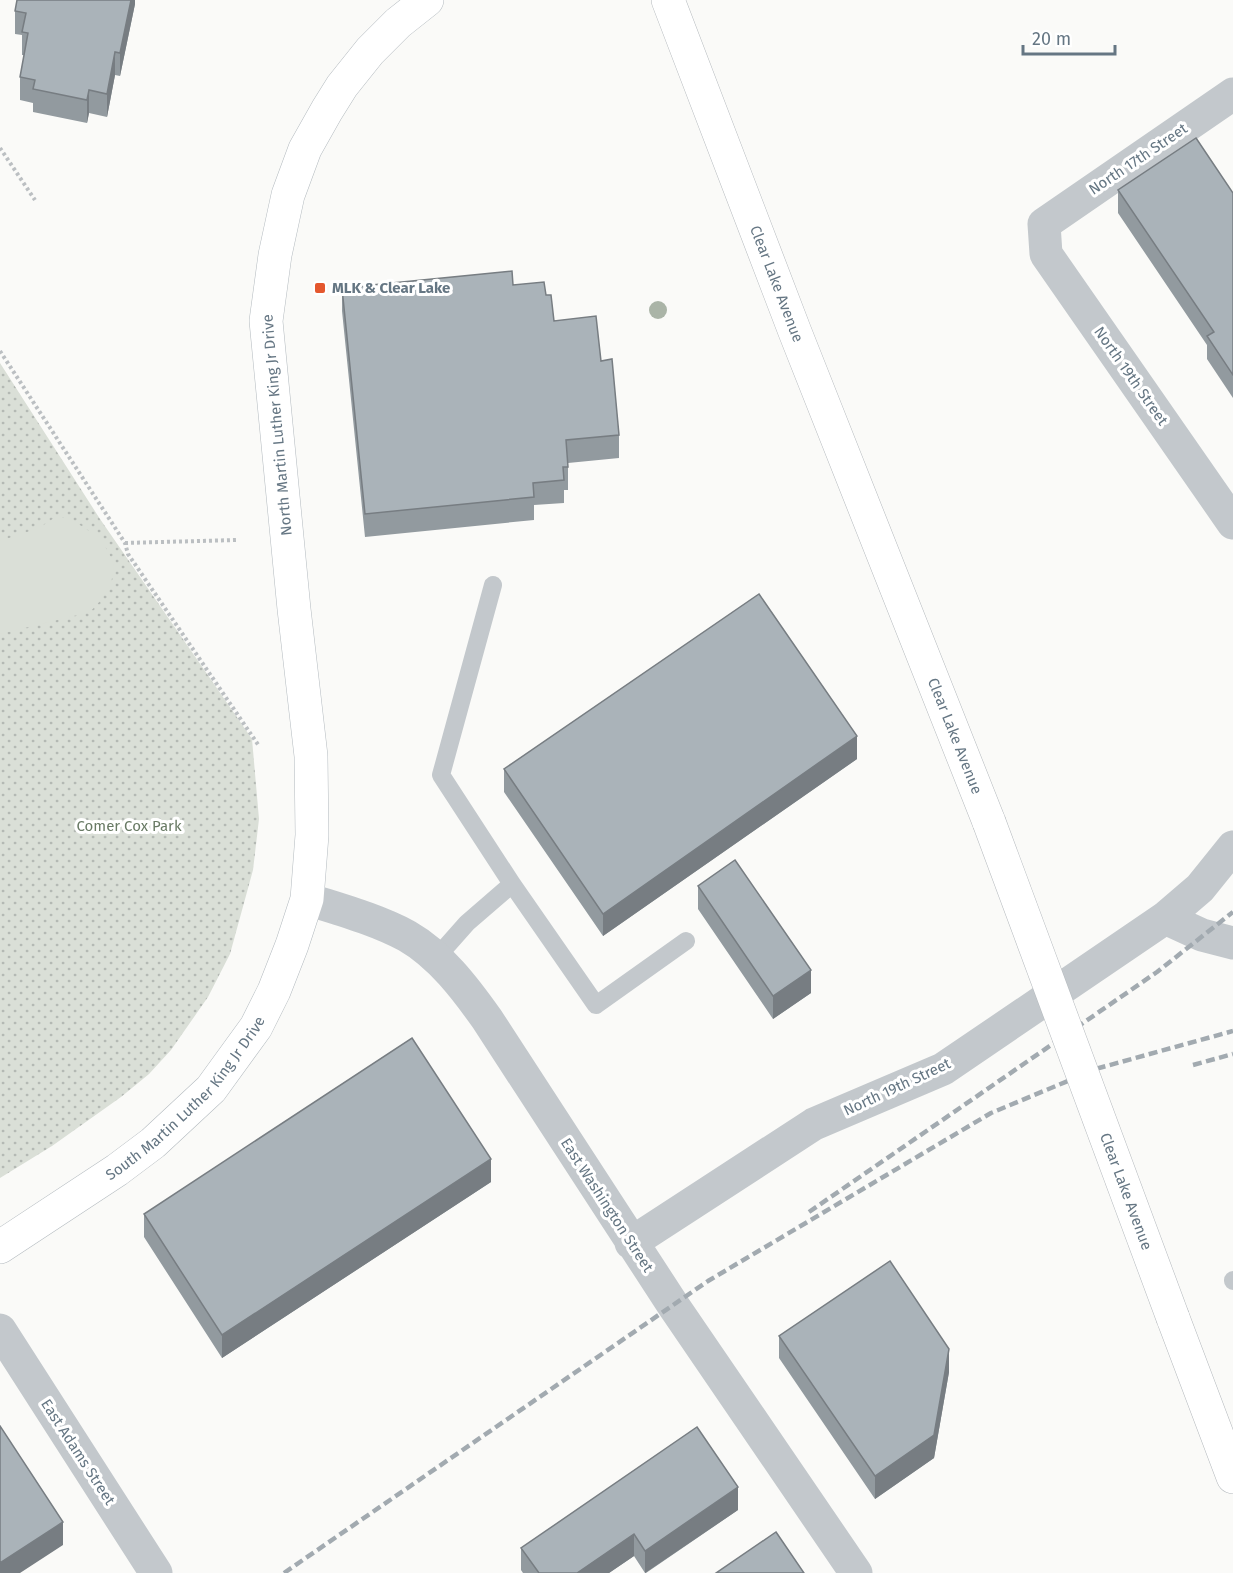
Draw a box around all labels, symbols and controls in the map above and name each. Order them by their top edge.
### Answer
scale bar [1023,18,1114,56]
text: 20 m [1032,28,1071,50]
street label: North 17th Street [1085,119,1191,199]
street label: Clear Lake Avenue [746,223,807,345]
place label: MLK & Clear Lake [332,279,450,297]
marker: MLK & Clear Lake [313,281,327,295]
street label: North Martin Luther King Jr Drive [258,313,296,537]
street label: North 19th Street [1090,323,1172,429]
street label: Clear Lake Avenue [924,675,986,797]
park label: Comer Cox Park [76,817,182,835]
street label: South Martin Luther King Jr Drive [102,1013,269,1184]
street label: North 19th Street [841,1054,954,1120]
street label: Clear Lake Avenue [1096,1130,1156,1252]
street label: East Washington Street [557,1135,657,1276]
street label: East Adams Street [37,1396,119,1509]

